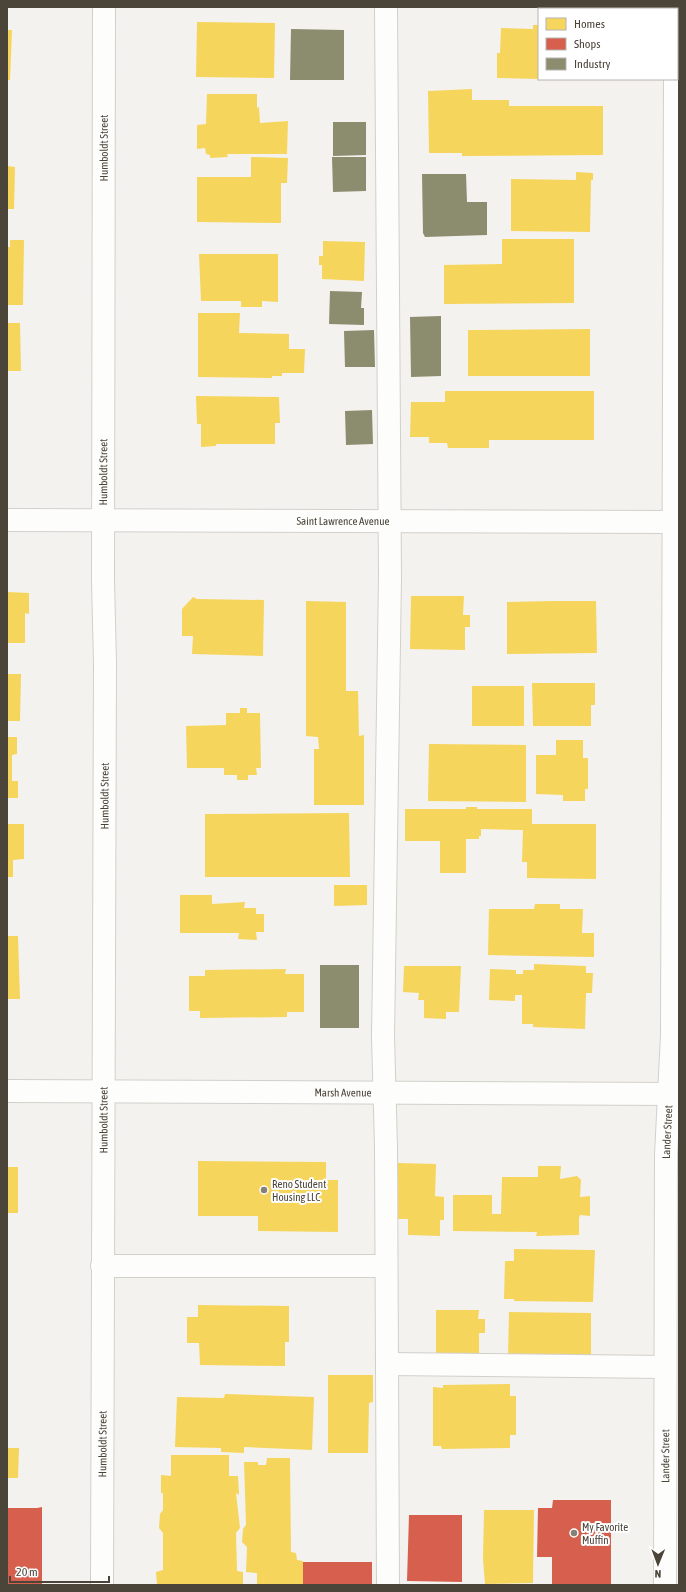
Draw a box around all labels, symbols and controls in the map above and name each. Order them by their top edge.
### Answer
legend [538,8,678,80]
text: Homes [574,17,605,31]
text: Shops [574,37,600,51]
text: Industry [574,57,611,71]
street label: Humboldt Street [98,115,110,182]
street label: Humboldt Street [97,439,109,506]
street label: Saint Lawrence Avenue [296,515,390,527]
street label: Humboldt Street [98,763,111,829]
street label: Marsh Avenue [314,1086,372,1099]
street label: Humboldt Street [97,1087,110,1153]
street label: Lander Street [660,1105,674,1159]
place label: Reno Student Housing LLC [272,1178,326,1203]
marker: Reno Student Housing LLC [259,1185,269,1195]
street label: Humboldt Street [96,1411,109,1477]
street label: Lander Street [659,1429,671,1483]
place label: My Favorite Muffin [582,1521,628,1546]
marker: My Favorite Muffin [569,1528,579,1538]
north arrow [638,1544,678,1584]
scale bar [10,1558,109,1584]
text: 20 m [16,1565,38,1579]
text: N [654,1568,661,1580]

